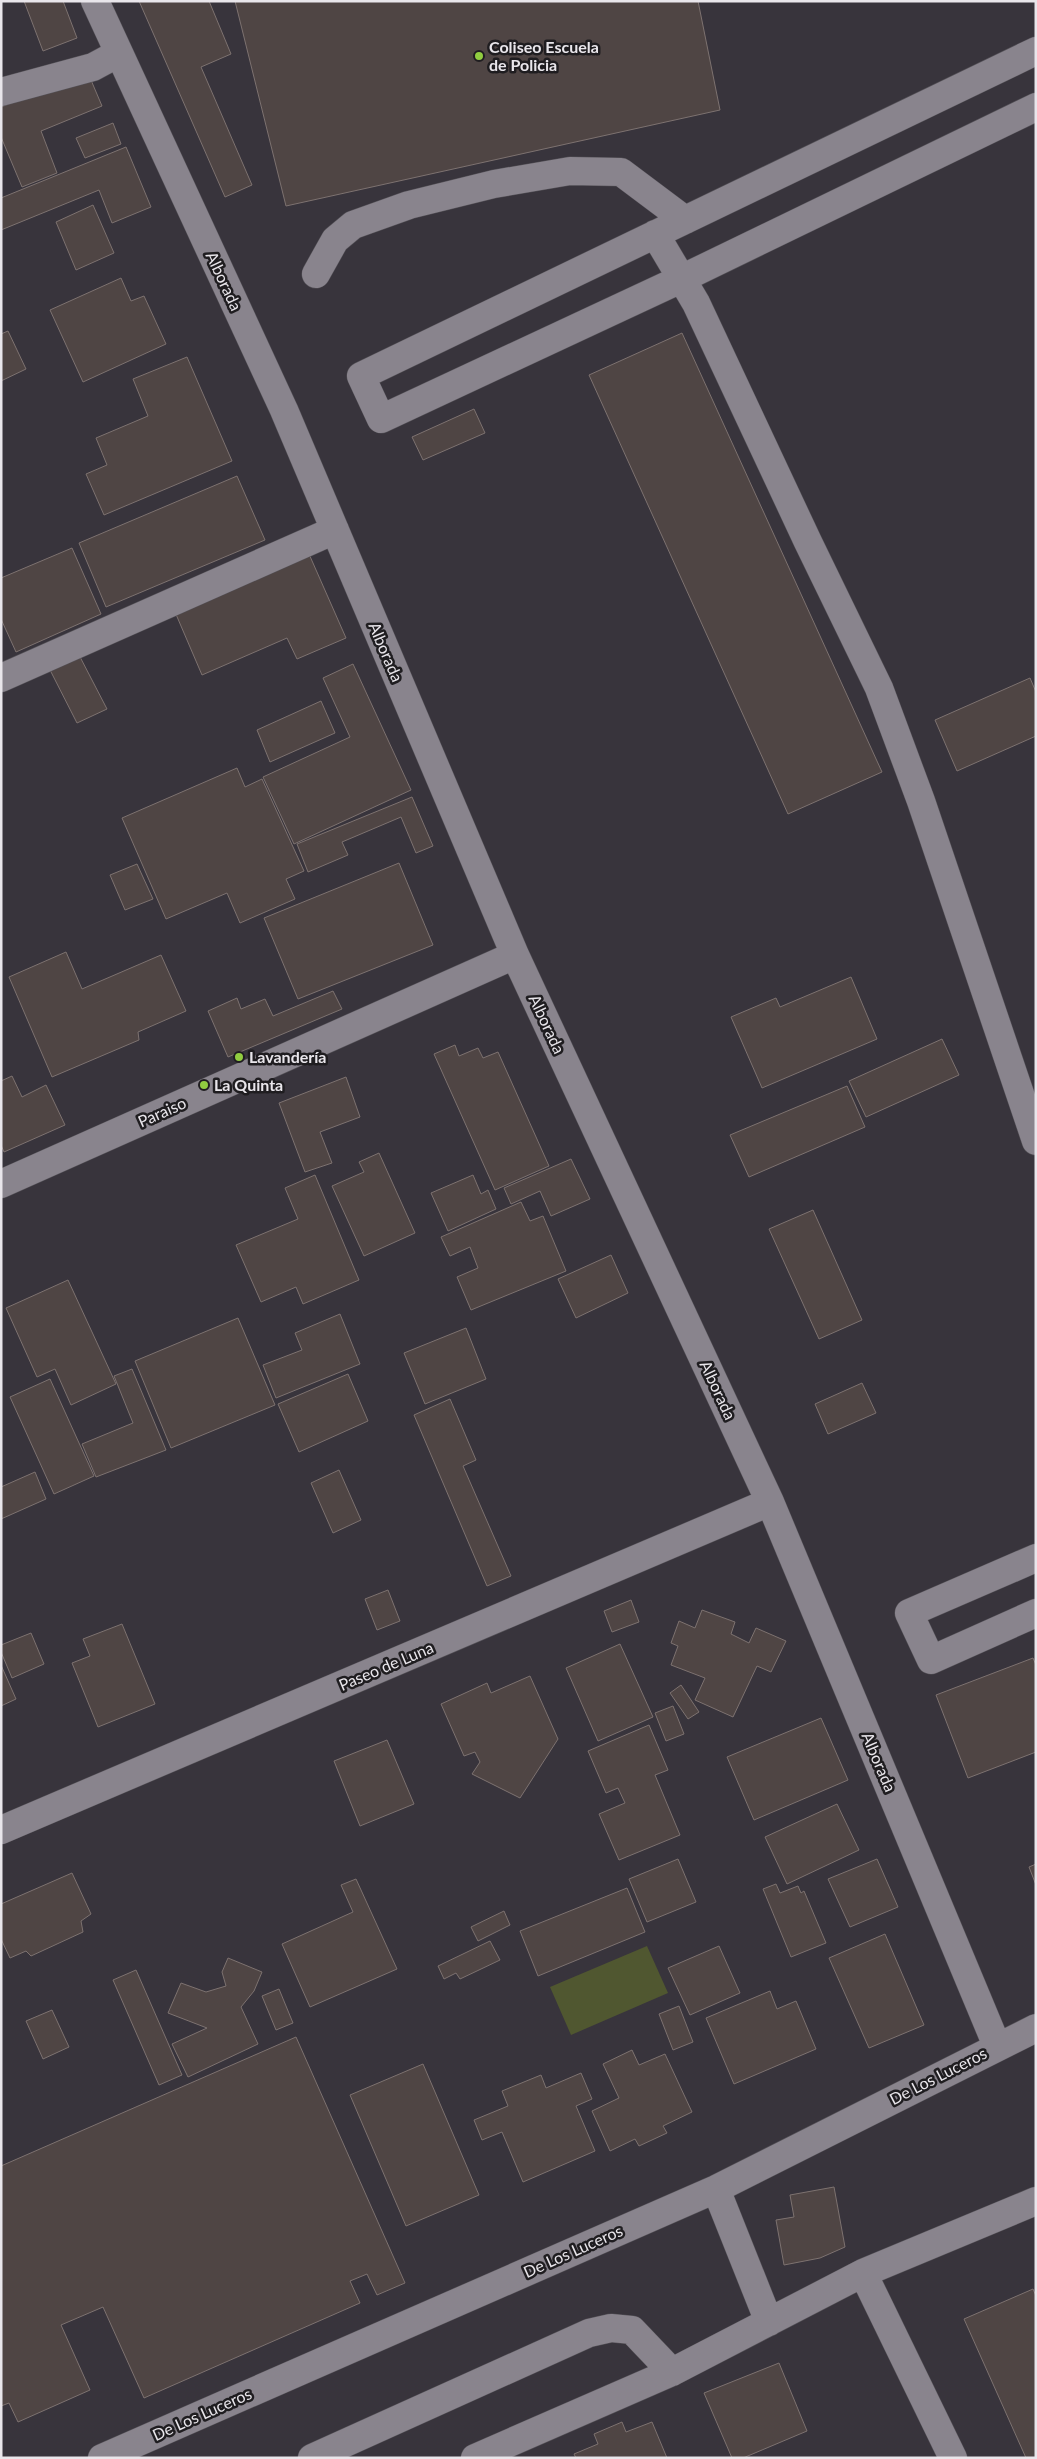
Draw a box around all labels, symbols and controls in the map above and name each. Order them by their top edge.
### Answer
place label: Coliseo Escuela de Policia [489,37,599,74]
marker: Coliseo Escuela de Policia [473,50,485,62]
street label: Alborada [202,248,246,313]
street label: Alborada [365,619,408,685]
street label: Alborada [525,991,569,1056]
place label: Lavandería [249,1047,326,1066]
marker: Lavandería [233,1051,245,1063]
place label: La Quinta [214,1075,283,1094]
marker: La Quinta [198,1079,210,1091]
street label: Paraiso [135,1093,189,1131]
street label: Alborada [696,1357,740,1422]
street label: Paseo de Luna [336,1637,436,1694]
street label: Alborada [858,1729,901,1795]
street label: De Los Luceros [886,2043,990,2108]
street label: De Los Luceros [520,2220,625,2281]
street label: De Los Luceros [149,2383,254,2444]

